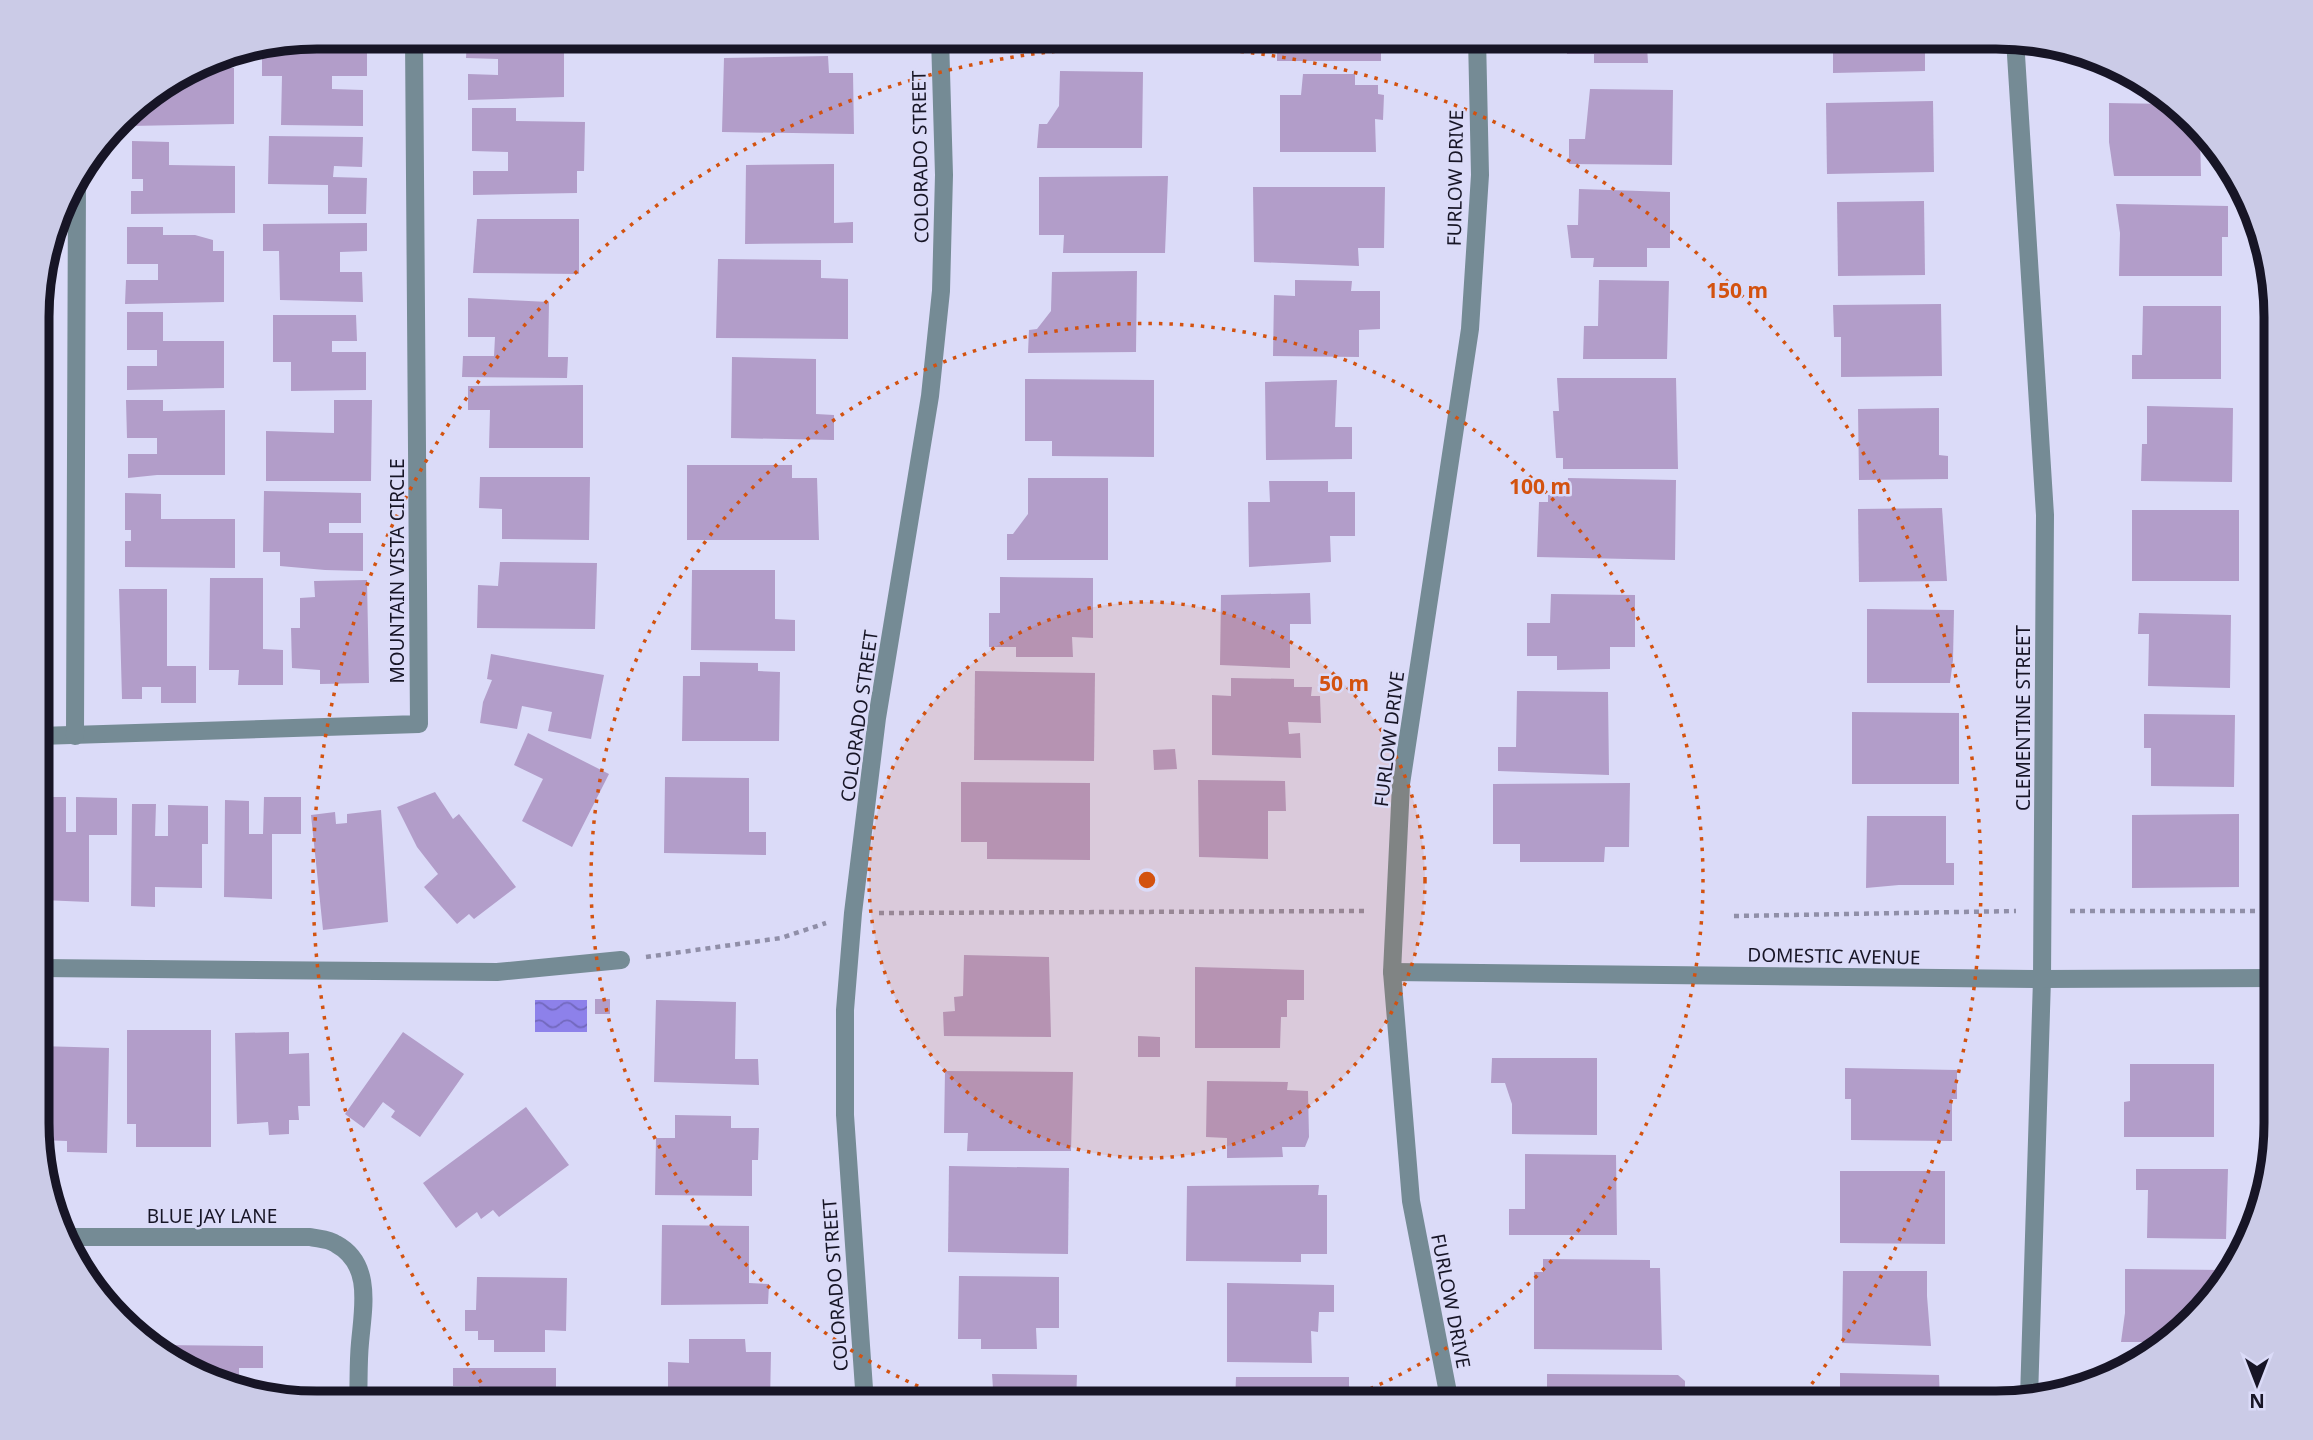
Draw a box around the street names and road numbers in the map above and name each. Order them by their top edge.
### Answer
street label: COLORADO STREET [905,70,935,244]
street label: FURLOW DRIVE [1441,110,1469,246]
street label: MOUNTAIN VISTA CIRCLE [384,459,410,683]
street label: CLEMENTINE STREET [2010,624,2036,811]
street label: COLORADO STREET [834,628,884,803]
street label: FURLOW DRIVE [1368,670,1410,808]
street label: DOMESTIC AVENUE [1747,941,1921,971]
street label: COLORADO STREET [816,1197,854,1372]
street label: BLUE JAY LANE [147,1203,277,1229]
street label: FURLOW DRIVE [1425,1232,1477,1370]

